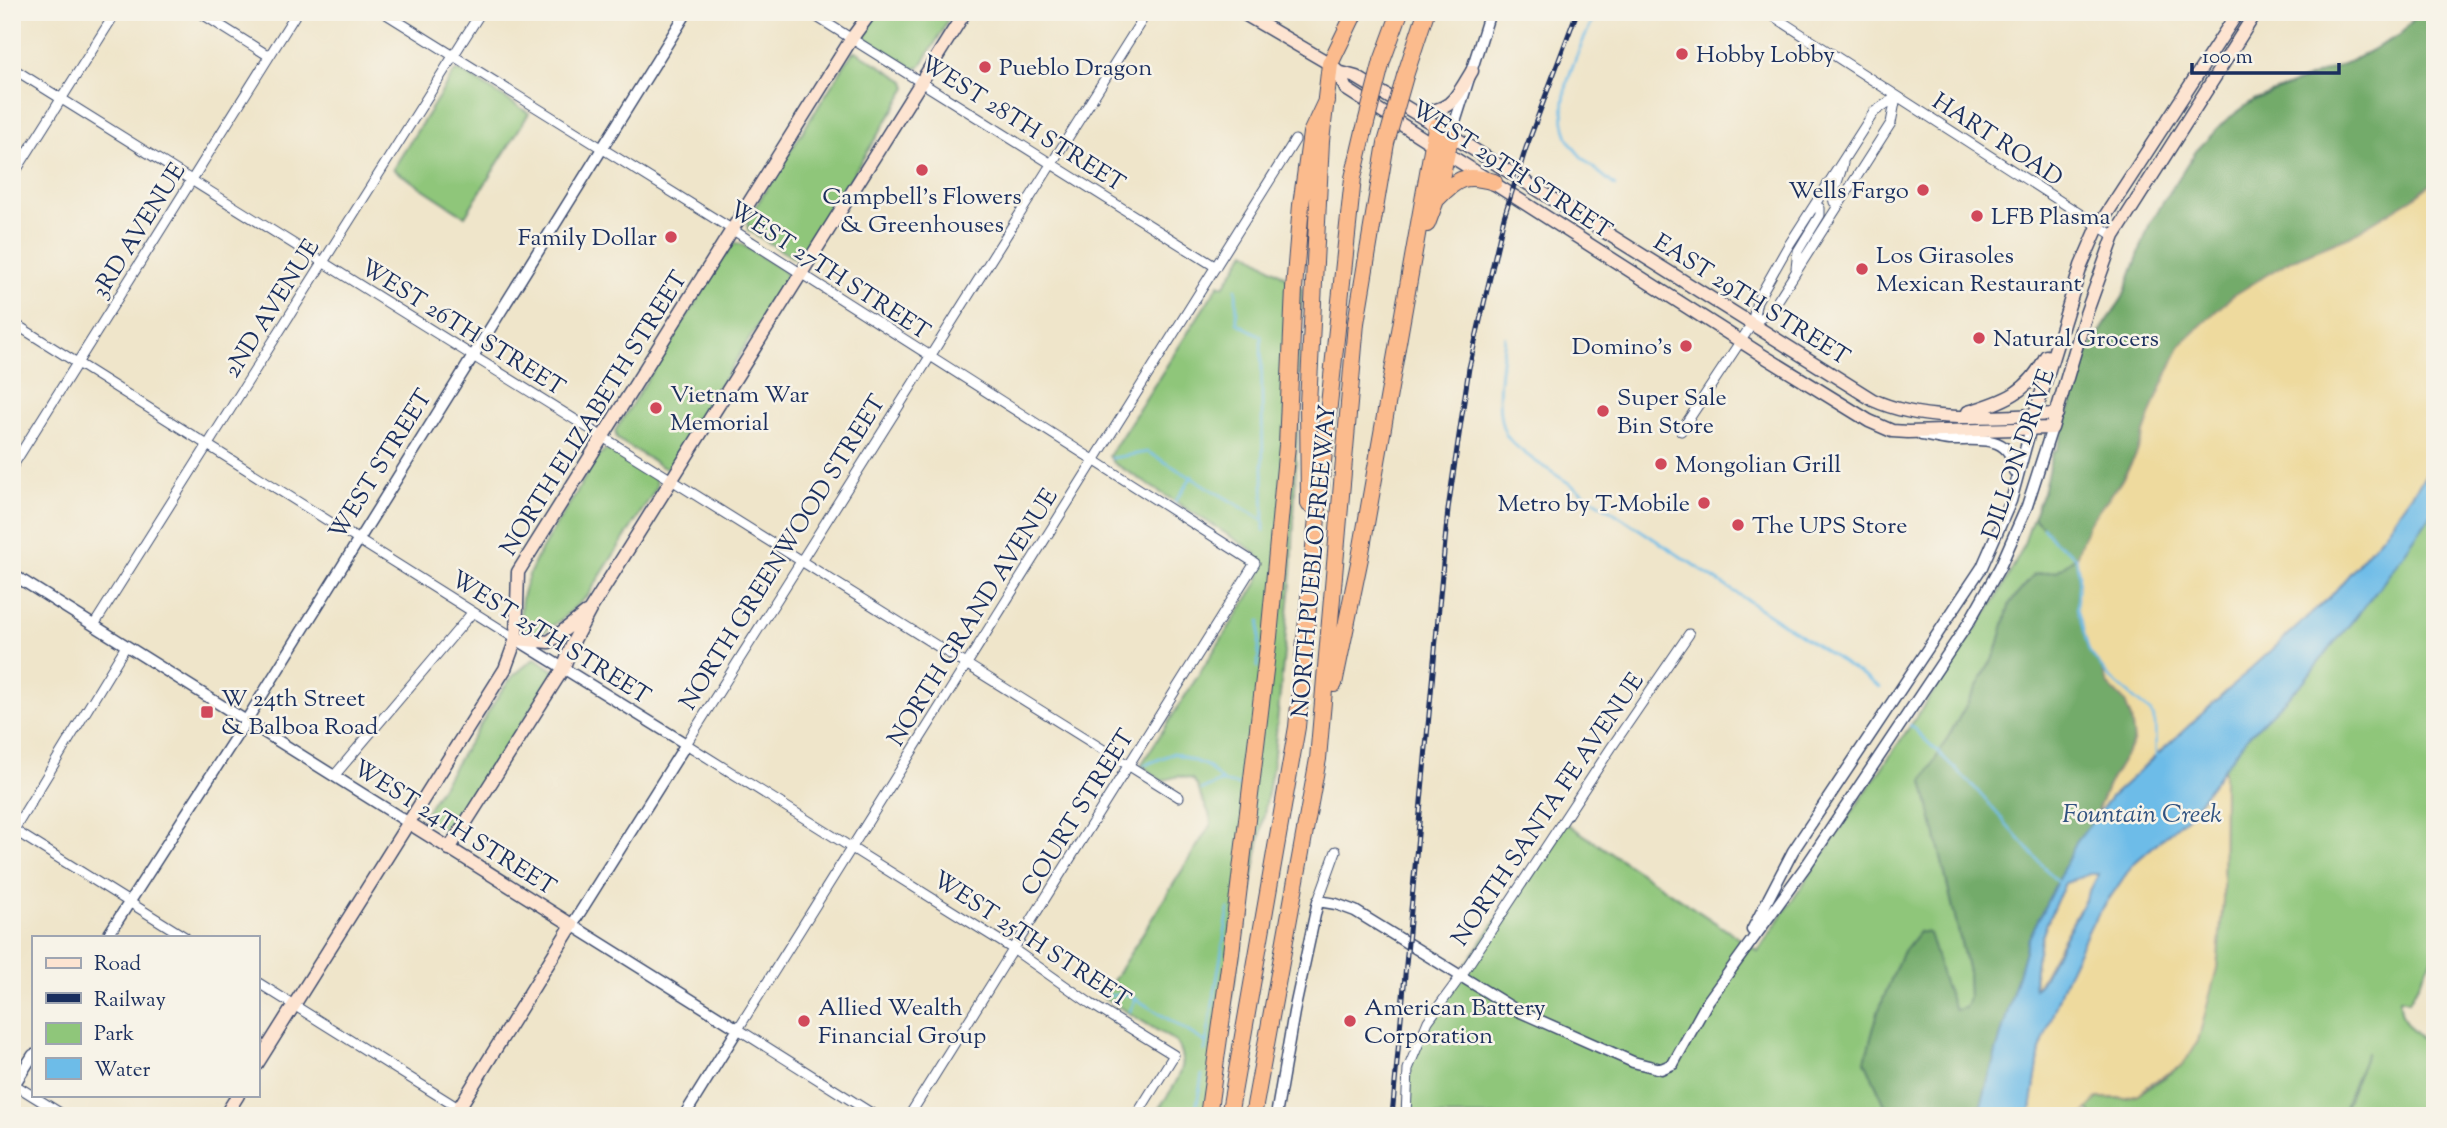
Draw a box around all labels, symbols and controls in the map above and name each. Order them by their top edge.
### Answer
scale bar [2192,32,2338,76]
place label: Hobby Lobby [1696,39,1835,73]
text: 100 m [2202,43,2253,73]
marker: Hobby Lobby [1674,46,1690,62]
street label: WEST 28TH STREET [913,48,1131,202]
place label: Pueblo Dragon [999,52,1152,86]
marker: Pueblo Dragon [977,59,993,75]
street label: HART ROAD [1925,86,2069,196]
street label: WEST 29TH STREET [1404,93,1618,249]
street label: 3RD AVENUE [84,156,195,305]
marker: Campbell's Flowers & Greenhouses [914,162,930,178]
place label: Wells Fargo [1788,175,1909,209]
place label: Campbell's Flowers & Greenhouses [822,181,1022,243]
marker: Wells Fargo [1915,182,1931,198]
street label: WEST 27TH STREET [722,194,936,350]
place label: LFB Plasma [1991,201,2111,235]
marker: LFB Plasma [1969,208,1985,224]
place label: Family Dollar [518,222,657,256]
street label: EAST 29TH STREET [1646,226,1856,375]
marker: Family Dollar [663,229,679,245]
street label: 2ND AVENUE [216,233,329,385]
place label: Los Girasoles Mexican Restaurant [1876,240,2082,302]
street label: WEST 26TH STREET [353,252,571,406]
marker: Los Girasoles Mexican Restaurant [1854,261,1870,277]
street label: NORTH ELIZABETH STREET [493,265,697,563]
place label: Natural Grocers [1993,323,2159,357]
marker: Natural Grocers [1971,330,1987,346]
place label: Domino's [1572,331,1672,365]
marker: Domino's [1678,338,1694,354]
street label: DILLON DRIVE [1975,364,2065,544]
place label: Vietnam War Memorial [670,379,809,441]
place label: Super Sale Bin Store [1617,382,1727,444]
street label: WEST STREET [322,383,442,547]
street label: NORTH GREENWOOD STREET [672,389,895,717]
marker: Vietnam War Memorial [648,400,664,416]
street label: NORTH PUEBLO FREEWAY [1284,403,1346,719]
marker: Super Sale Bin Store [1595,403,1611,419]
place label: Mongolian Grill [1675,449,1841,483]
marker: Mongolian Grill [1653,456,1669,472]
street label: NORTH GRAND AVENUE [880,482,1067,754]
place label: Metro by T-Mobile [1498,488,1690,522]
marker: Metro by T-Mobile [1696,495,1712,511]
place label: The UPS Store [1752,510,1907,544]
marker: The UPS Store [1730,517,1746,533]
street label: WEST 25TH STREET [443,563,657,714]
street label: NORTH SANTA FE AVENUE [1444,666,1653,954]
place label: W 24th Street & Balboa Road [221,683,379,745]
marker: W 24th Street & Balboa Road [199,704,215,720]
street label: COURT STREET [1014,723,1144,903]
street label: WEST 24TH STREET [346,752,562,905]
water label: Fountain Creek [2062,797,2222,834]
street label: WEST 25TH STREET [925,864,1137,1018]
legend [32,936,259,1096]
text: Road [94,950,141,980]
text: Railway [94,986,166,1016]
place label: Allied Wealth Financial Group [818,992,986,1054]
place label: American Battery Corporation [1364,992,1546,1054]
marker: Allied Wealth Financial Group [796,1013,812,1029]
marker: American Battery Corporation [1342,1013,1358,1029]
text: Park [94,1020,135,1050]
text: Water [94,1056,151,1086]

